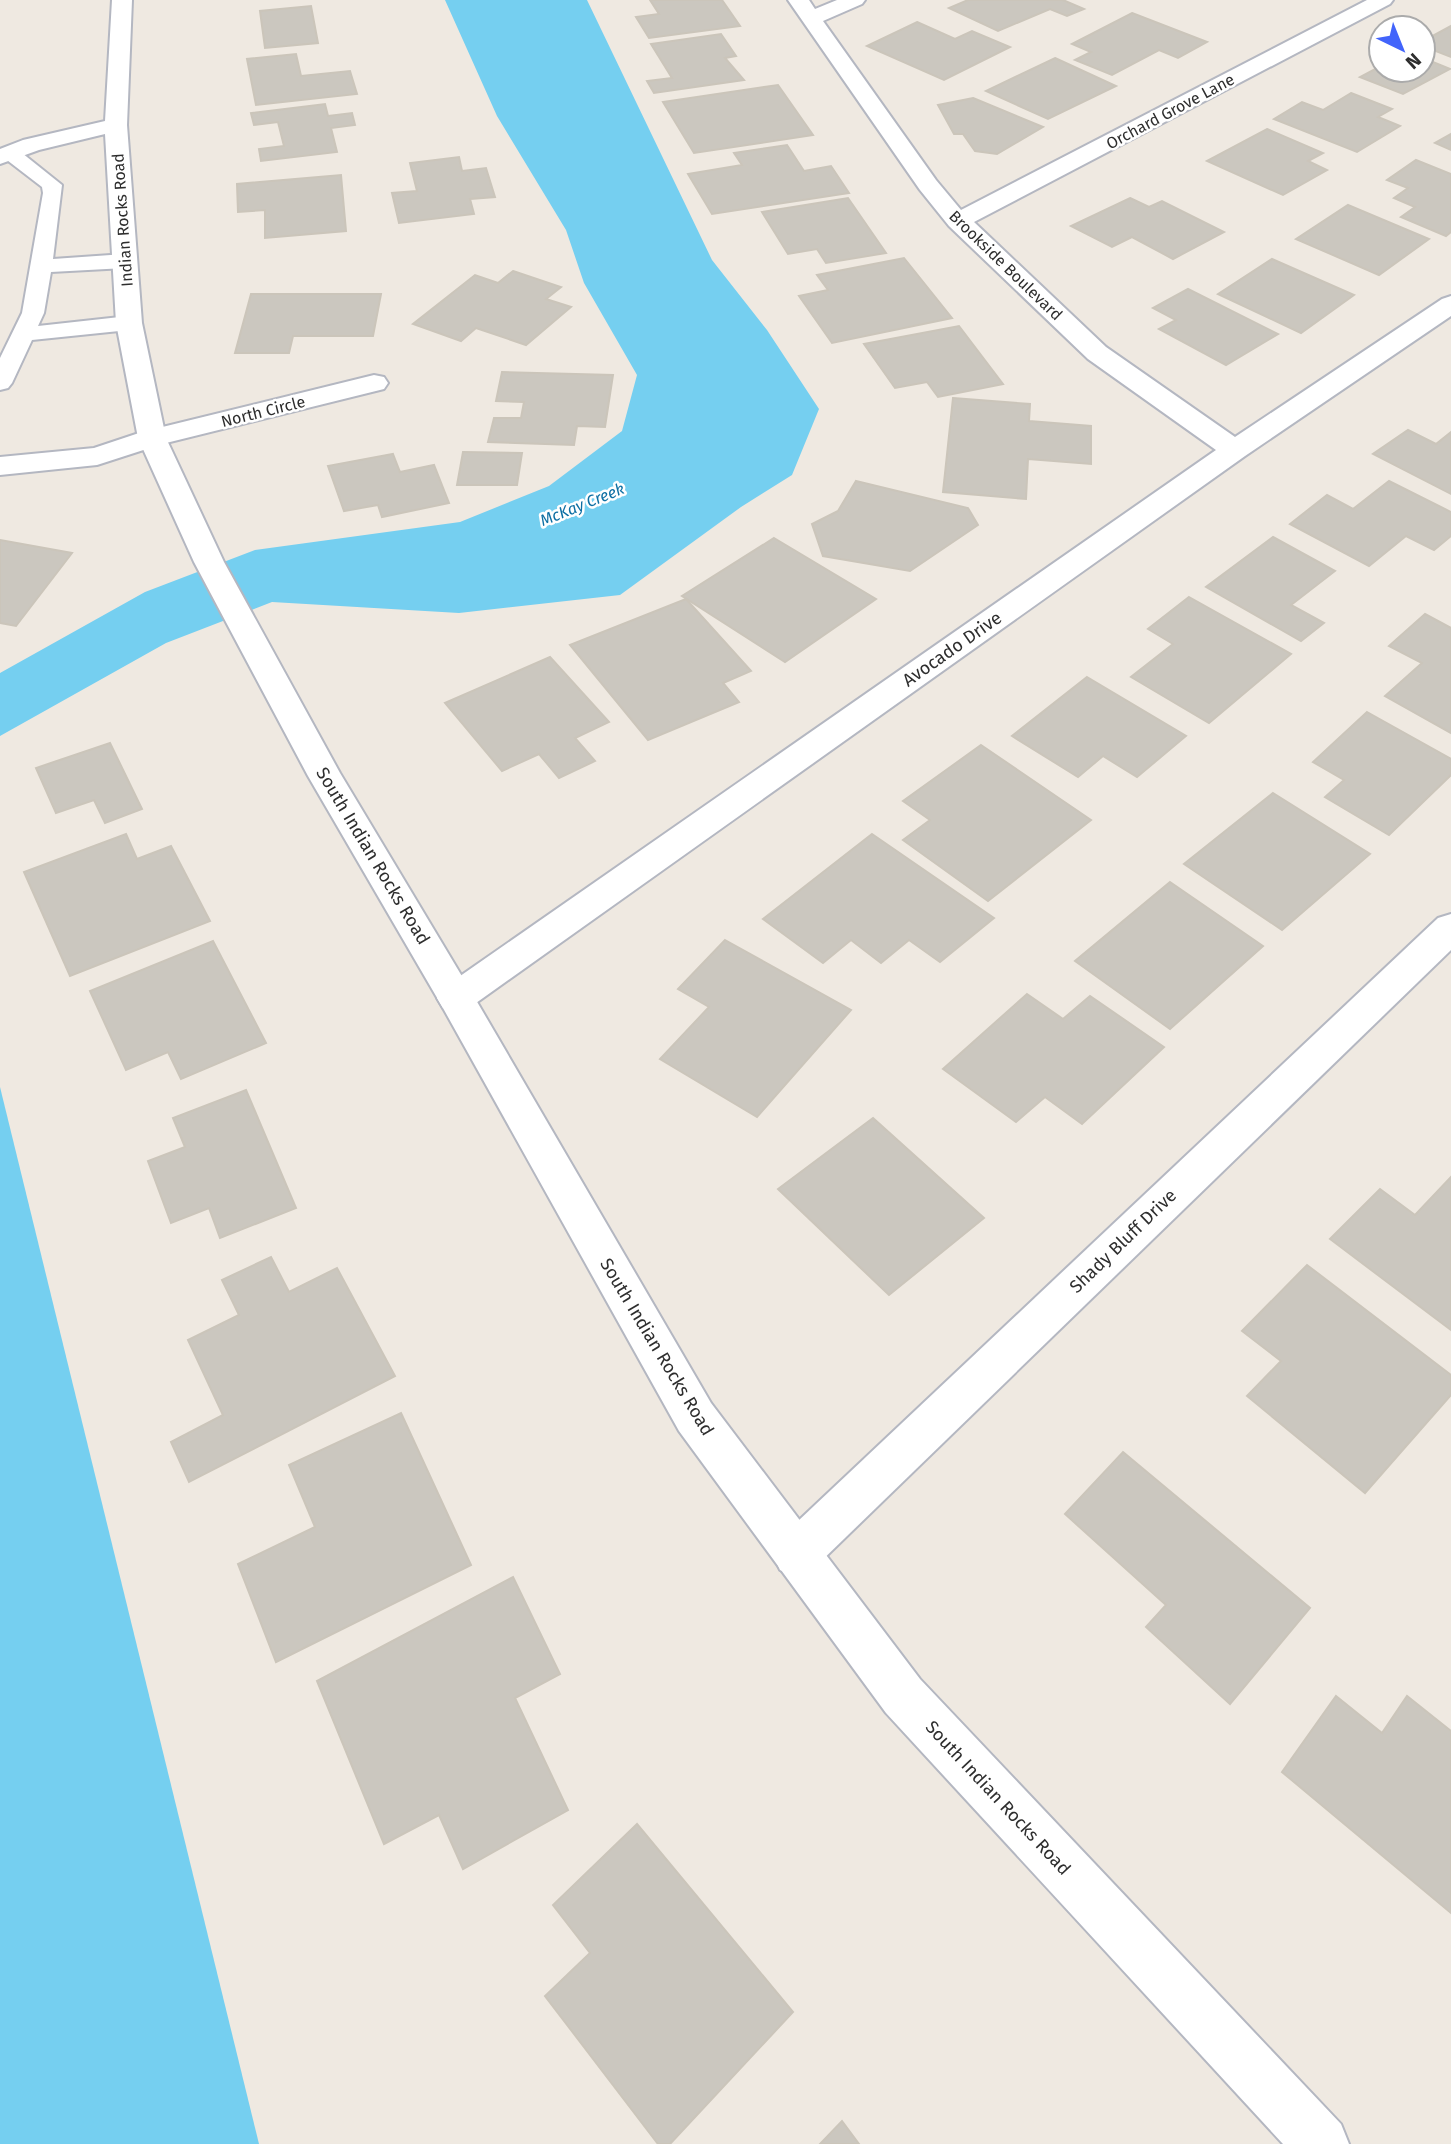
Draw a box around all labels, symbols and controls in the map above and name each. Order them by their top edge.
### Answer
north arrow [1367,14,1437,84]
text: N [1401,48,1426,74]
street label: Orchard Grove Lane [1103,70,1238,153]
street label: Indian Rocks Road [108,153,137,287]
street label: Brookside Boulevard [945,206,1066,324]
street label: North Circle [219,392,307,431]
water label: McKay Creek [537,479,627,530]
street label: Avocado Drive [898,607,1006,691]
street label: South Indian Rocks Road [311,763,435,949]
street label: Shady Bluff Drive [1065,1184,1181,1298]
street label: South Indian Rocks Road [595,1254,719,1440]
street label: South Indian Rocks Road [921,1716,1075,1880]

